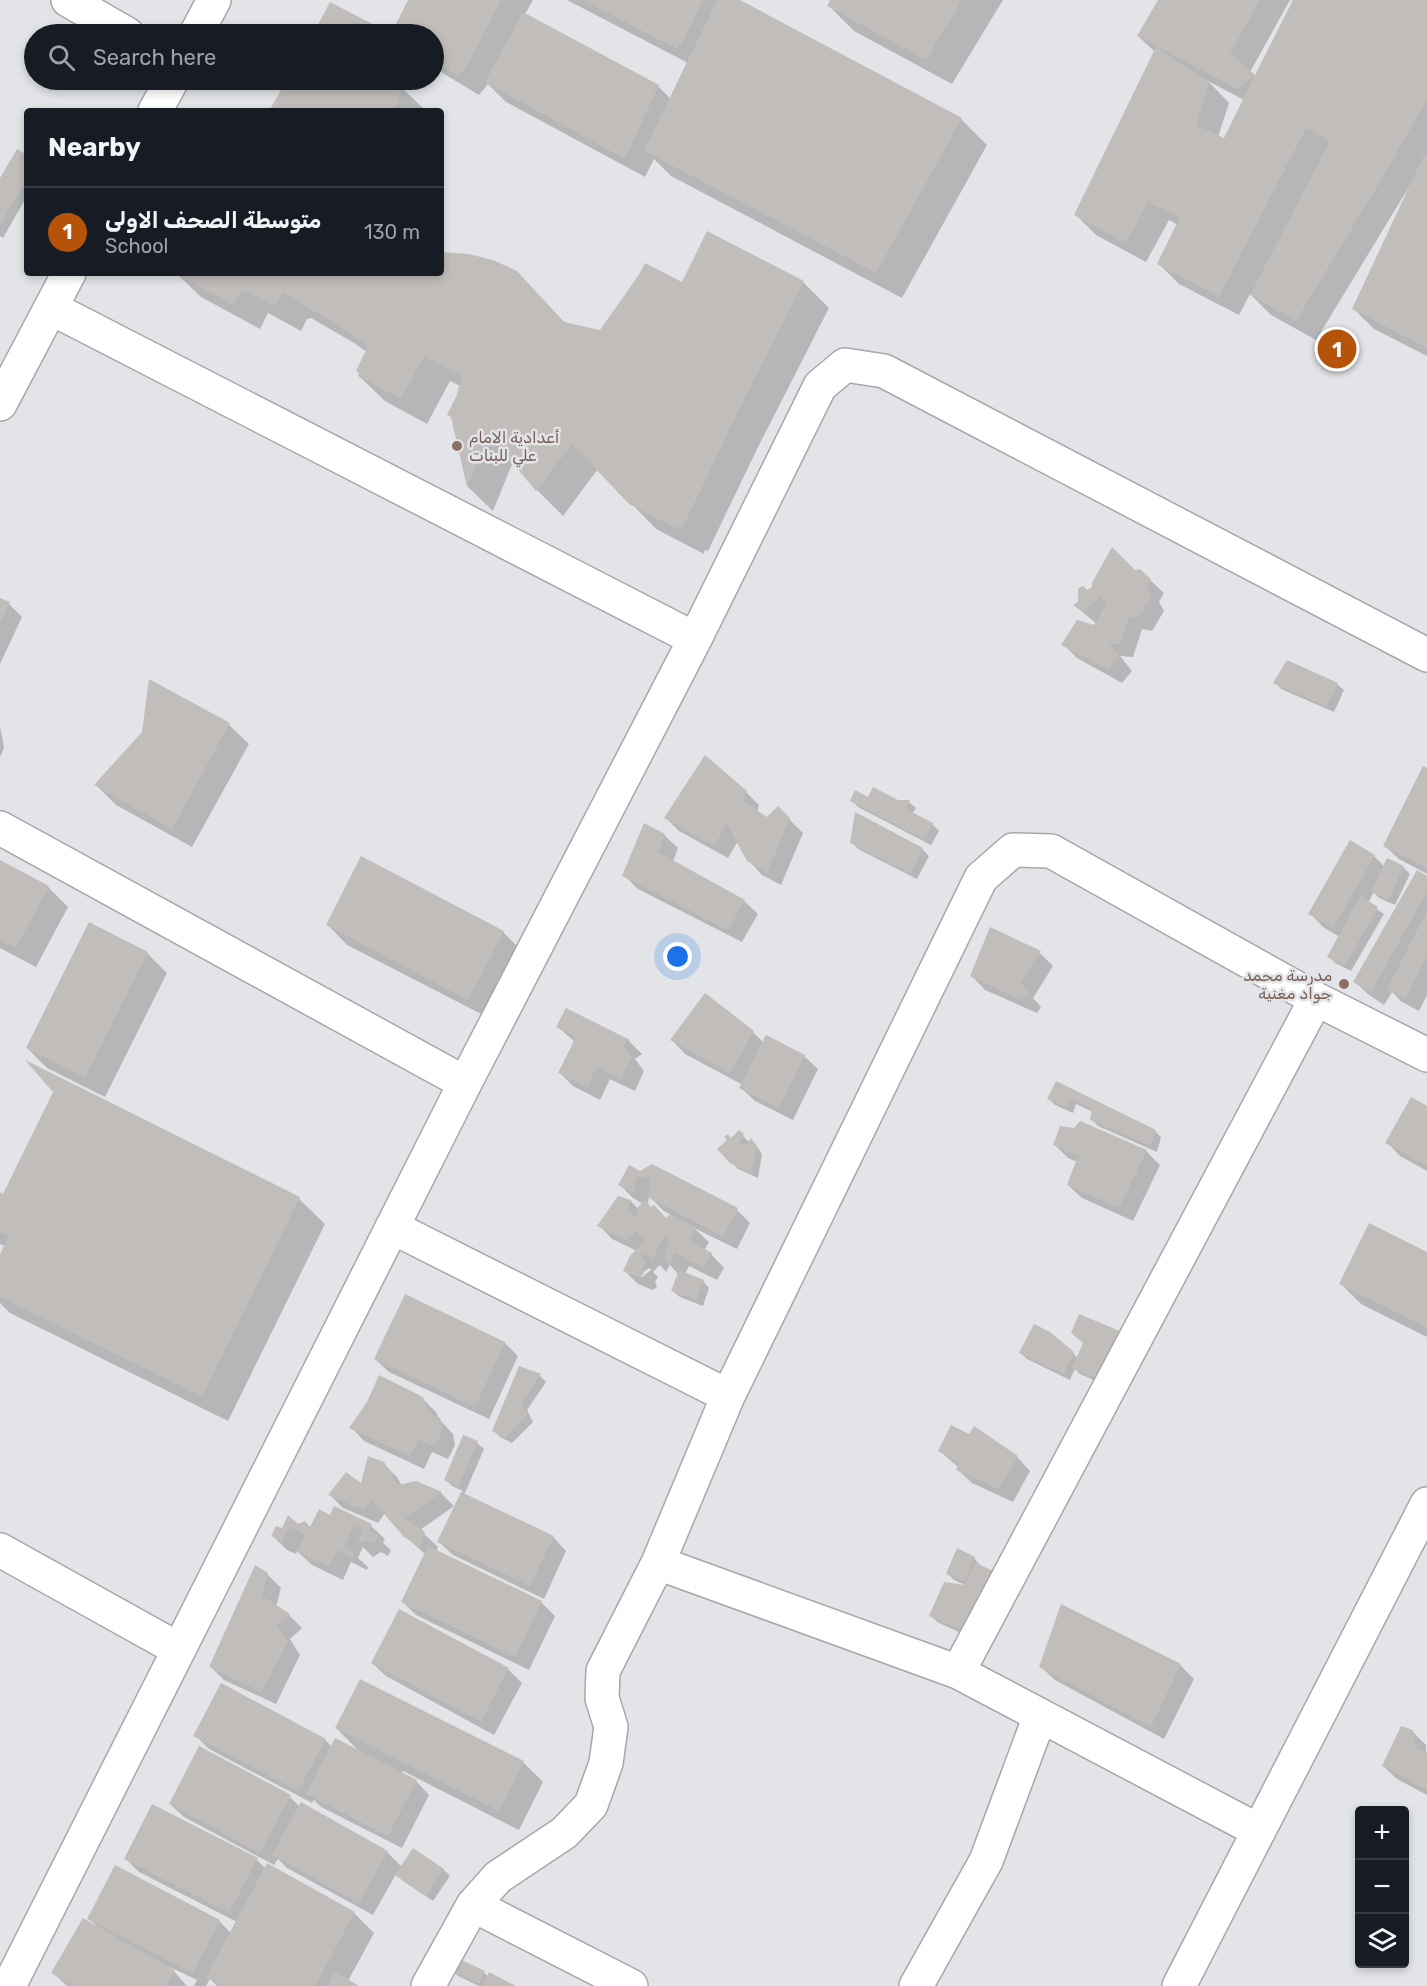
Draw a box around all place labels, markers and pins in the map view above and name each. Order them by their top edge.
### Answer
pin: 1 [1318,326,1356,372]
place label: أعدادية الامام علي للبنات [469,428,559,468]
marker: أعدادية الامام علي للبنات [450,439,464,453]
place label: مدرسة محمد جواد مغنية [1243,966,1332,1004]
marker: مدرسة محمد جواد مغنية [1337,977,1351,991]

